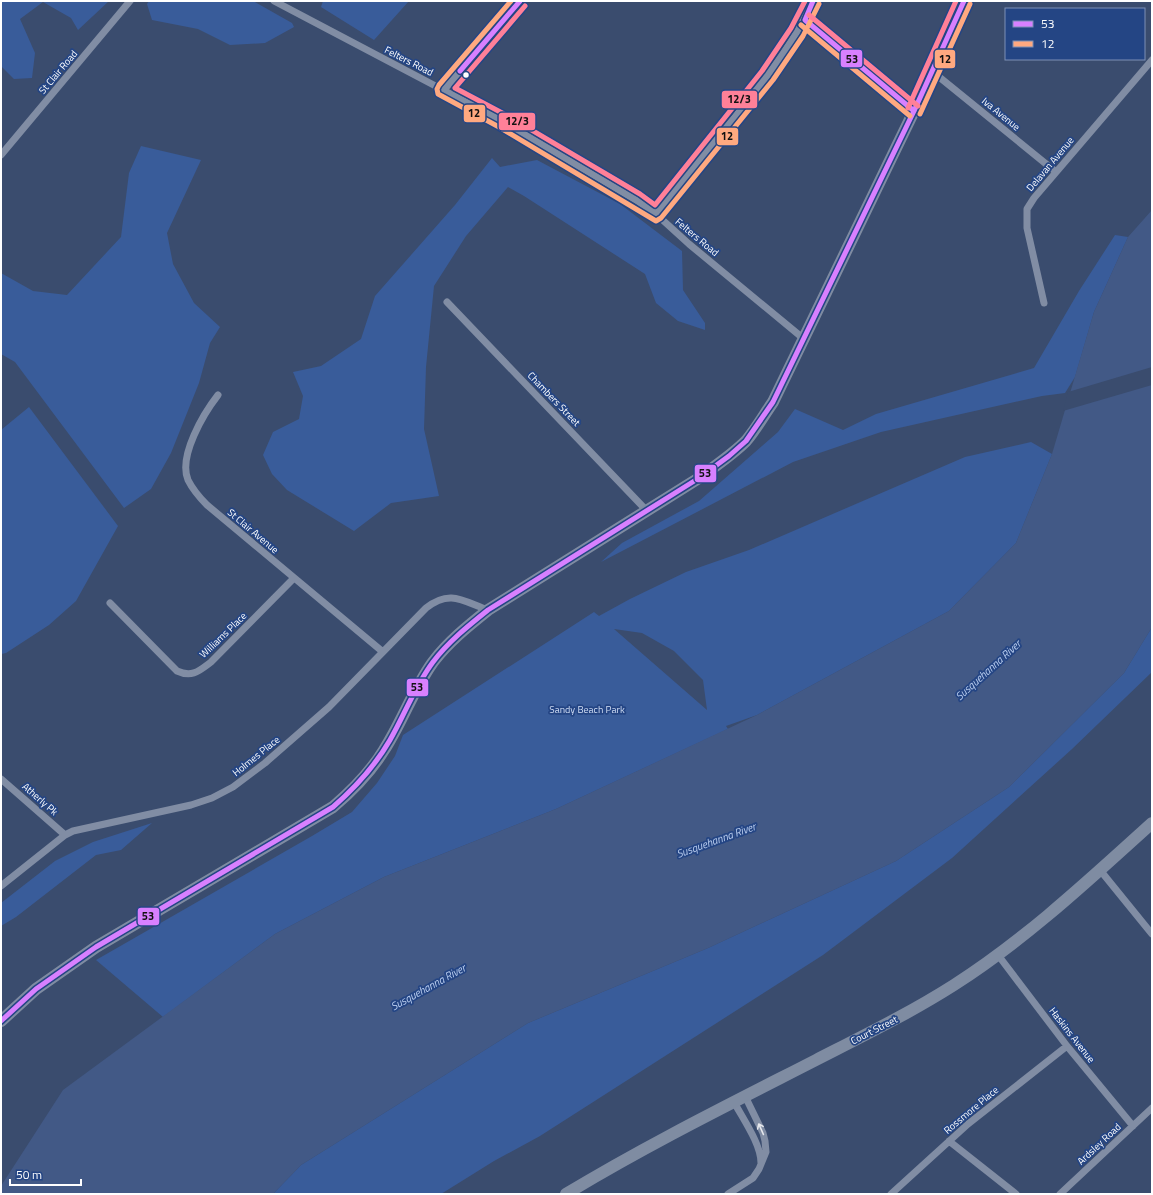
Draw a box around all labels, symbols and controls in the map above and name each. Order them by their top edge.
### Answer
legend [1005,8,1145,60]
text: 53 [1041,14,1054,33]
text: 12 [1041,34,1054,53]
street label: Felters Road [382,42,436,80]
street label: St Clair Road [35,47,81,97]
line badge: 53 [840,49,863,68]
line badge: 12 [934,49,956,69]
text: 53 [846,51,858,67]
text: 12 [939,51,951,67]
unlabelled marker [461,70,471,80]
line badge: 12/3 [721,90,758,109]
text: 12/3 [727,91,751,107]
street label: Iva Avenue [979,94,1023,134]
line badge: 12 [463,104,486,123]
text: 12 [468,105,480,121]
line badge: 12/3 [498,112,536,131]
text: 12/3 [505,113,529,129]
line badge: 12 [716,127,739,146]
text: 12 [721,128,733,144]
street label: Delavan Avenue [1023,133,1077,195]
street label: Felters Road [672,214,722,260]
street label: Chambers Street [524,368,584,430]
line badge: 53 [694,464,717,483]
text: 53 [699,465,711,481]
street label: St Clair Avenue [224,505,282,557]
street label: Williams Place [196,609,250,661]
water label: Susquehanna River [952,635,1025,704]
line badge: 53 [406,678,429,697]
text: 53 [411,679,423,695]
park label: Sandy Beach Park [549,702,625,717]
street label: Holmes Place [229,732,283,780]
street label: Atherly Pk [19,779,61,819]
water label: Susquehanna River [674,818,759,862]
line badge: 53 [137,907,160,926]
text: 53 [142,908,154,924]
water label: Susquehanna River [388,959,470,1014]
street label: Haskins Avenue [1045,1004,1099,1066]
street label: Court Street [848,1012,901,1048]
street label: Rossmore Place [940,1083,1002,1137]
street label: Ardsley Road [1074,1120,1124,1168]
one-way arrow [756,1123,764,1135]
scale bar [10,1161,81,1187]
text: 50 m [16,1165,42,1184]

